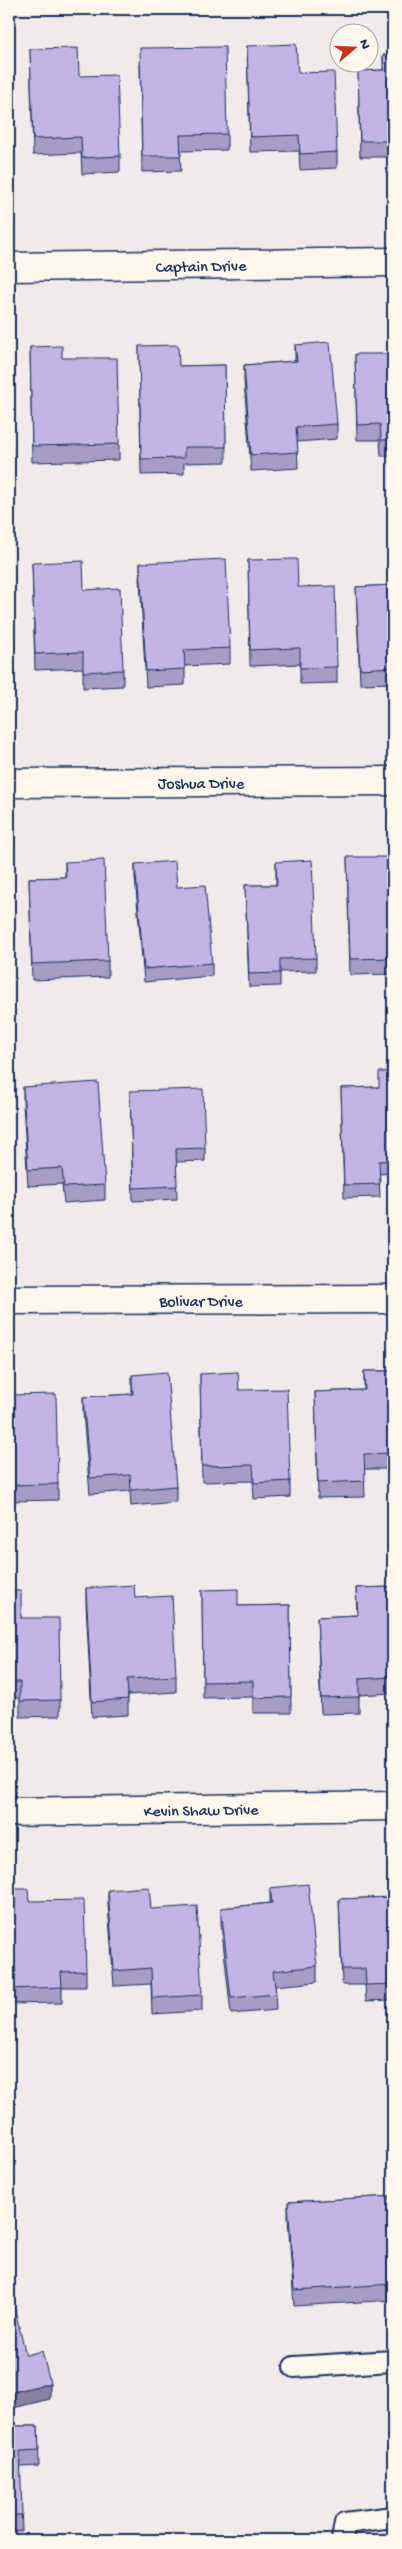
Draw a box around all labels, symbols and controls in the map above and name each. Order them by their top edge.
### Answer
north arrow [330,22,380,72]
text: N [354,37,373,52]
street label: Captain Drive [156,258,247,279]
street label: Joshua Drive [158,776,245,795]
street label: Bolivar Drive [158,1294,244,1313]
street label: Kevin Shaw Drive [143,1802,259,1823]

